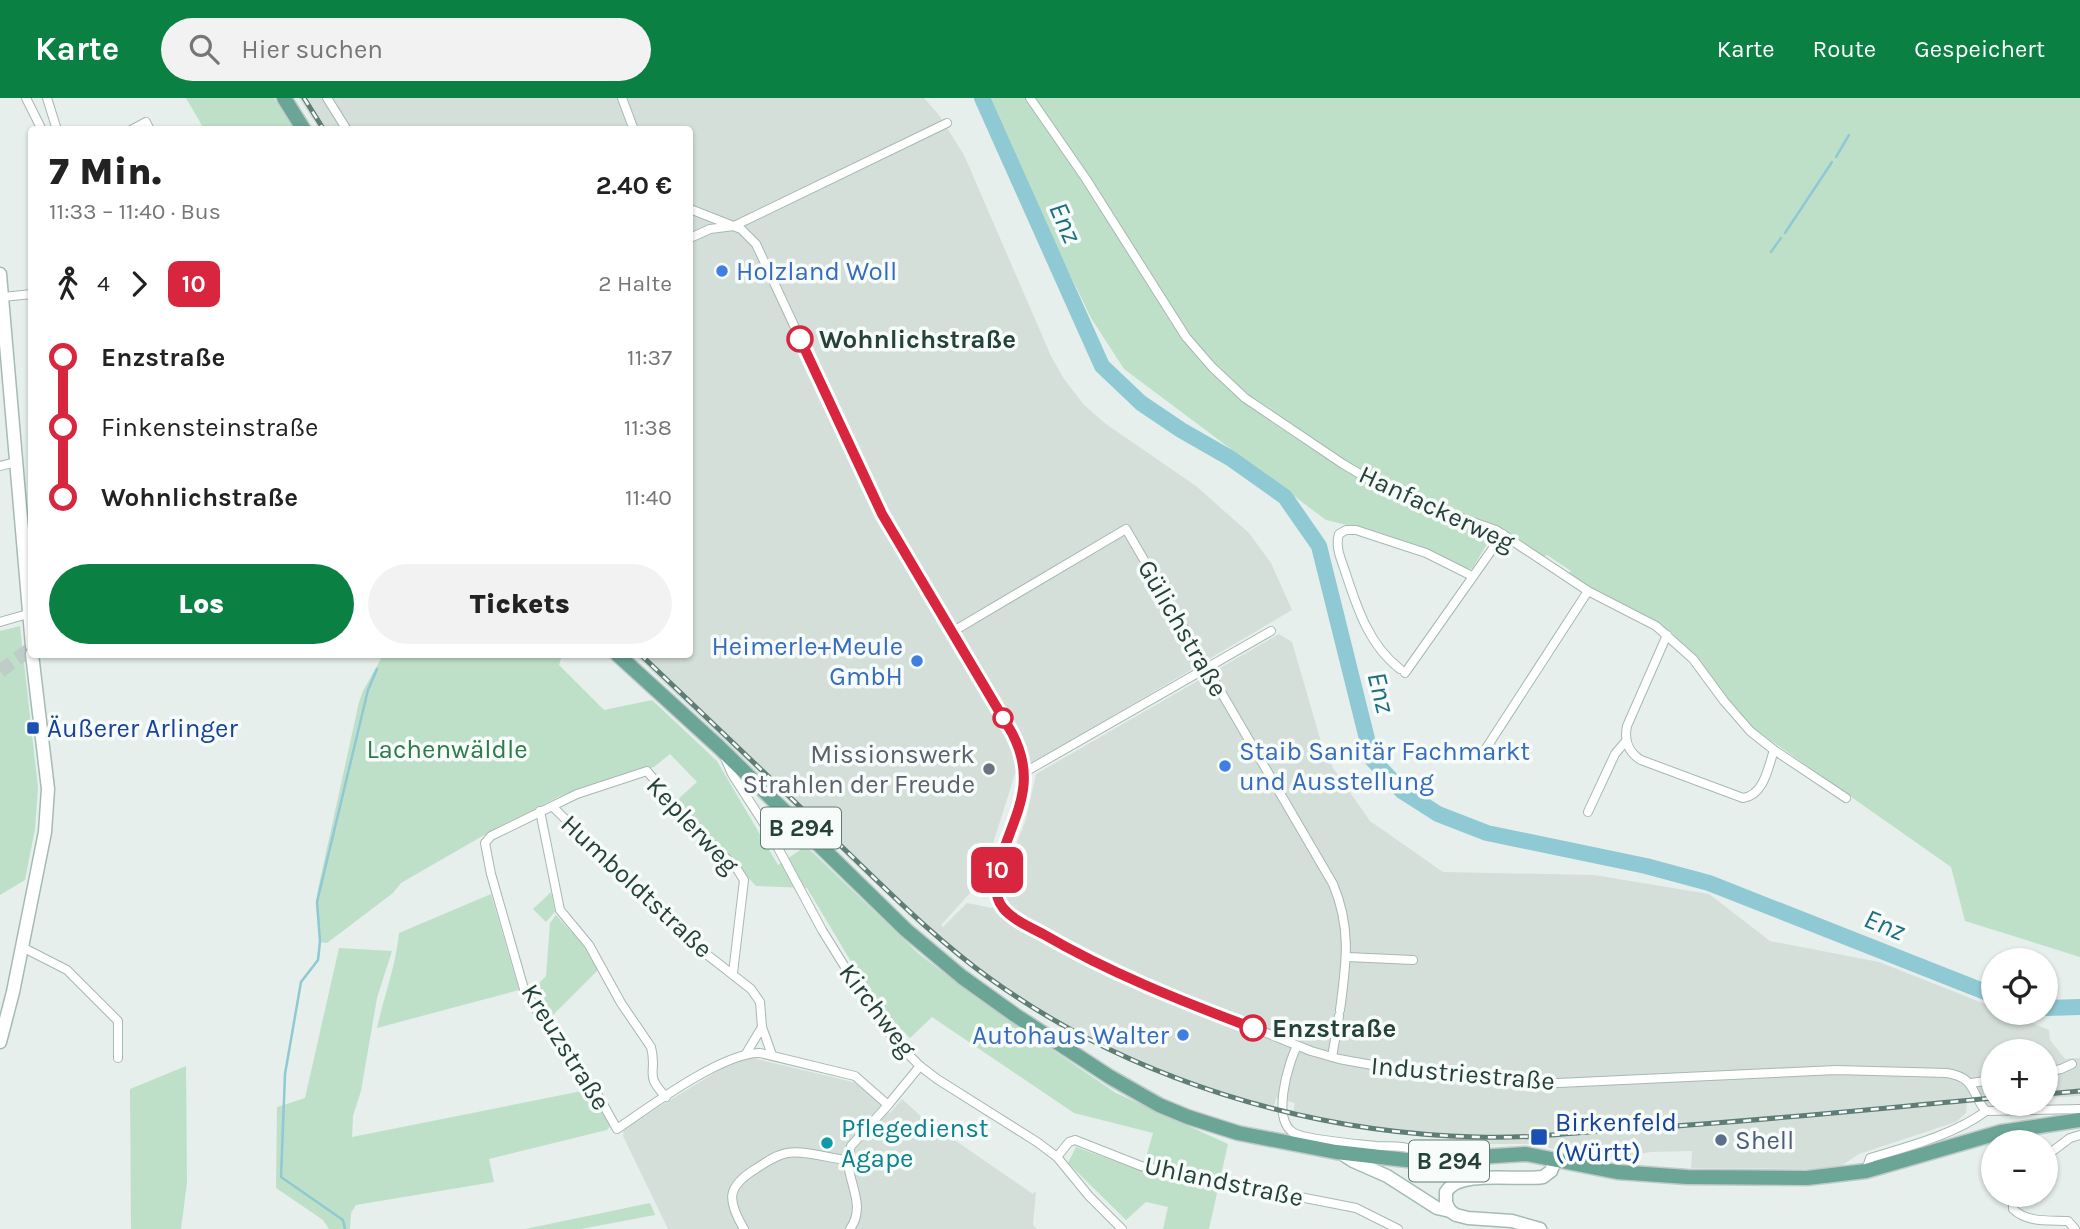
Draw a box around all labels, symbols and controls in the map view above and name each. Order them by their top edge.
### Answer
search box [161,18,651,81]
text: Karte [35,30,119,68]
icon: search [185,30,223,68]
text: Hier suchen [241,34,383,65]
text: Karte [1717,35,1775,63]
text: Route [1813,35,1876,63]
text: Gespeichert [1914,35,2045,63]
text: 7 Min. [49,149,161,194]
text: 2.40 € [596,170,672,201]
water label: Enz [1042,197,1089,248]
text: 11:33 – 11:40 · Bus [49,198,221,225]
place label: Holzland Woll [736,256,897,287]
marker: Holzland Woll [714,263,730,279]
icon: walk [49,265,87,303]
icon: forward [120,265,158,303]
text: 4 [97,270,110,297]
text: 10 [182,270,206,298]
text: 2 Halte [598,270,672,297]
place label: Wohnlichstraße [819,324,1016,355]
marker: Wohnlichstraße [787,326,813,352]
text: Enzstraße [101,342,225,373]
text: 11:37 [627,344,672,371]
text: Finkensteinstraße [101,412,318,443]
text: 11:38 [624,414,672,441]
street label: Hanfackerweg [1354,459,1520,558]
text: Wohnlichstraße [101,482,298,513]
text: 11:40 [625,484,672,511]
street label: Gülichstraße [1131,554,1234,702]
button: Los [49,564,354,644]
button: Tickets [368,564,672,644]
place label: Heimerle+Meule GmbH [711,631,903,692]
marker: Heimerle+Meule GmbH [909,653,925,669]
water label: Enz [1361,668,1403,716]
unlabelled marker [993,708,1013,728]
place label: Äußerer Arlinger [47,713,238,744]
marker: Äußerer Arlinger [25,720,41,736]
park label: Lachenwäldle [366,734,528,765]
place label: Staib Sanitär Fachmarkt und Ausstellung [1239,736,1530,797]
place label: Missionswerk Strahlen der Freude [742,739,975,800]
marker: Staib Sanitär Fachmarkt und Ausstellung [1217,758,1233,774]
marker: Missionswerk Strahlen der Freude [981,761,997,777]
street label: Keplerweg [640,770,746,880]
street label: Humboldtstraße [554,808,719,965]
road number: B 294 [761,808,841,848]
line badge: 10 [965,847,1028,893]
text: 10 [985,856,1009,884]
water label: Enz [1859,901,1910,948]
map controls [1981,948,2058,1207]
button: locate [1981,948,2058,1025]
street label: Kirchweg [832,957,923,1063]
street label: Kreuzstraße [515,978,617,1116]
place label: Enzstraße [1272,1013,1396,1044]
marker: Enzstraße [1240,1015,1266,1041]
place label: Autohaus Walter [972,1020,1170,1051]
marker: Autohaus Walter [1175,1027,1191,1043]
button: + [1981,1039,2058,1116]
street label: Industriestraße [1370,1050,1556,1097]
place label: Birkenfeld (Württ) [1555,1107,1677,1168]
place label: Pflegedienst Agape [841,1113,989,1174]
place label: Shell [1735,1125,1794,1156]
marker: Birkenfeld (Württ) [1529,1127,1549,1147]
button: − [1981,1130,2058,1207]
marker: Shell [1713,1132,1729,1148]
marker: Pflegedienst Agape [819,1135,835,1151]
road number: B 294 [1409,1140,1489,1182]
street label: Uhlandstraße [1142,1150,1306,1213]

